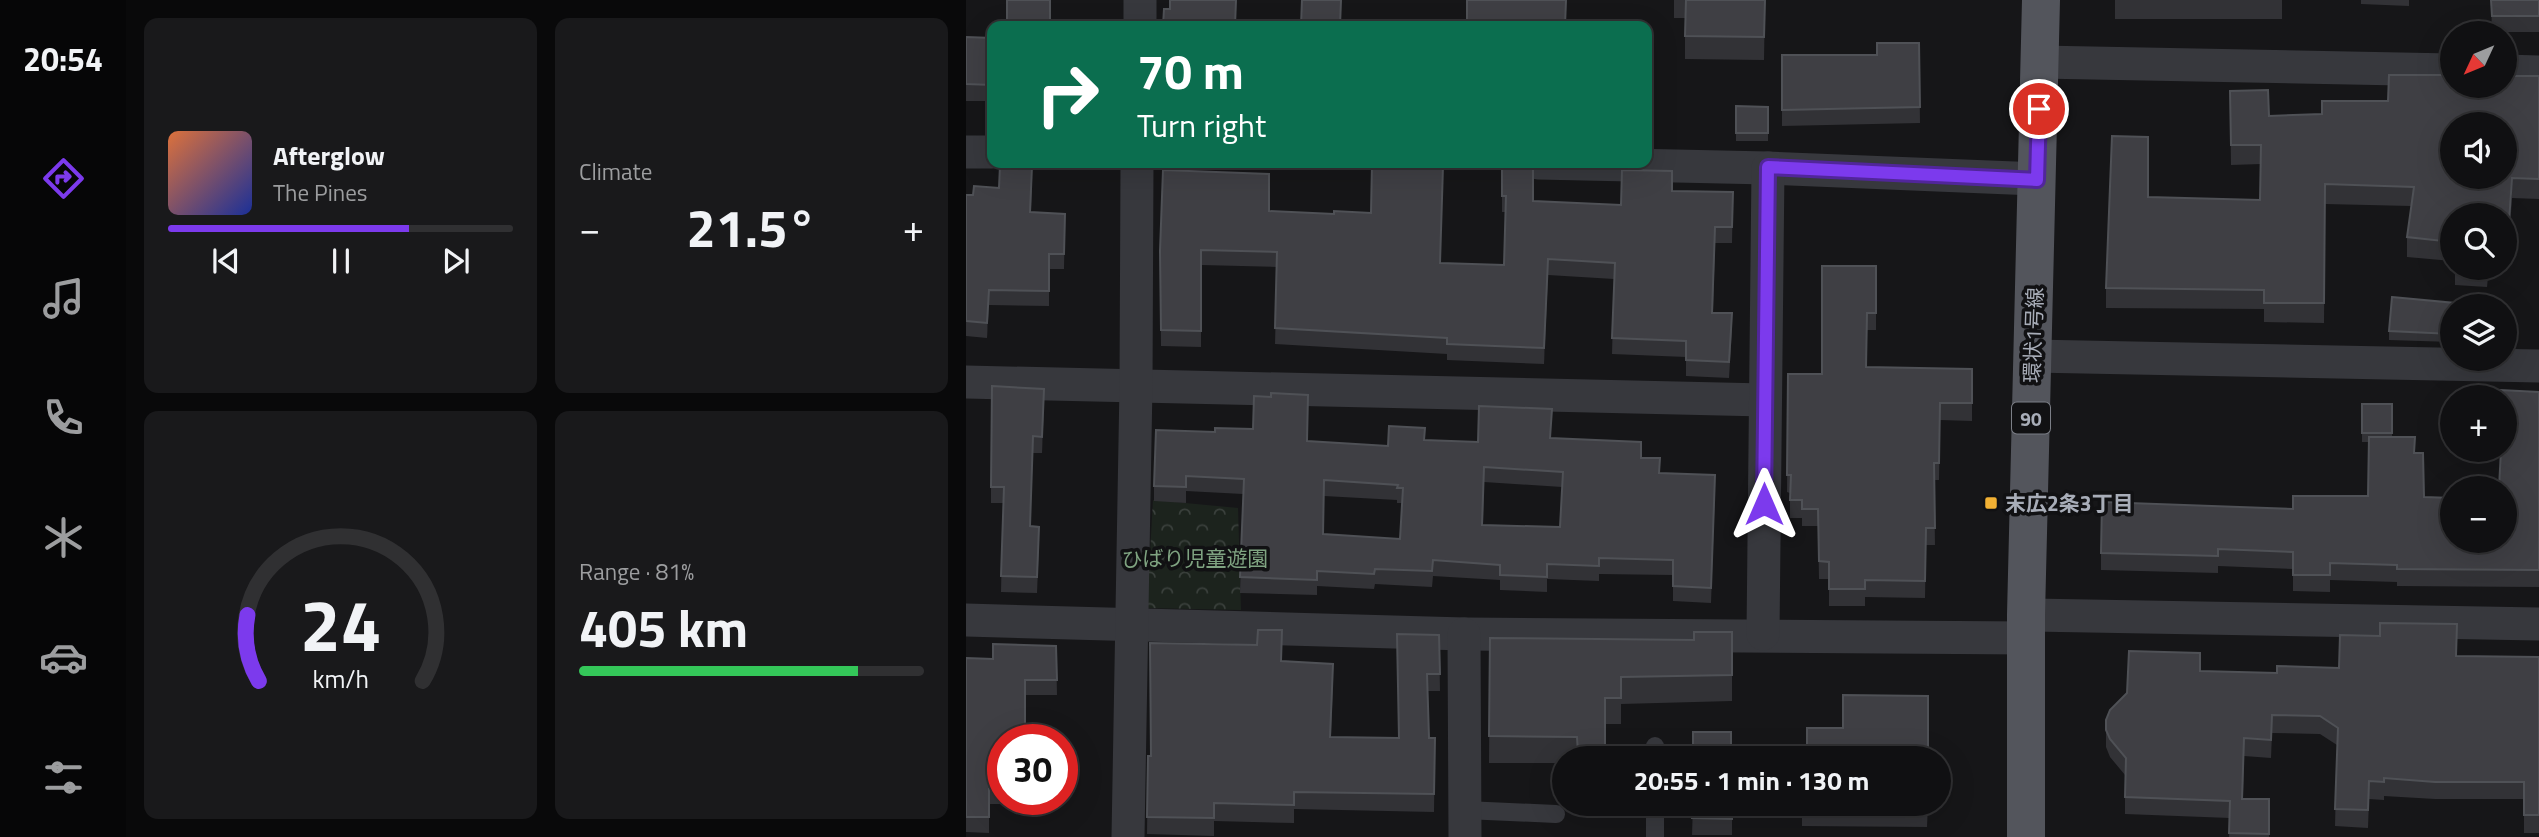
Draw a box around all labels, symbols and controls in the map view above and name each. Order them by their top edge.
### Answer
north arrow [2440,21,2516,98]
map controls [2440,21,2517,553]
text: 70 m [1137,33,1244,108]
text: 20:54 [23,35,103,83]
icon: right [1022,49,1113,140]
pin [2009,79,2069,139]
icon: arrive [2020,90,2058,128]
text: Turn right [1137,101,1266,149]
button: sound [2440,112,2517,189]
text: Afterglow [273,136,385,175]
icon: directions [39,154,88,203]
text: Climate [579,154,652,189]
text: The Pines [273,175,367,210]
text: 21.5° [687,188,816,267]
text: − [579,199,600,257]
text: + [903,199,924,257]
button: search [2440,203,2517,280]
icon: previous [207,242,245,280]
icon: pause [322,242,360,280]
icon: next [437,242,475,280]
icon: music [39,274,88,323]
street label: 環状1号線 [2015,287,2051,383]
button: layers [2440,294,2517,371]
button: + [2440,385,2517,462]
icon: phone [39,393,88,442]
road number: 90 [2012,402,2050,434]
position arrow [1727,467,1801,541]
button: − [2440,476,2517,553]
place label: 末広2条3丁目 [2005,487,2134,519]
marker: 末広2条3丁目 [1983,495,1999,511]
icon: climate [39,513,88,562]
park label: ひばり児童遊園 [1122,542,1269,574]
text: Range · 81% [579,554,694,589]
text: 24 [300,569,381,679]
text: 405 km [579,588,748,667]
icon: car [39,633,88,682]
text: km/h [312,660,369,698]
speed limit sign: 30 [987,724,1078,815]
icon: filters [39,753,88,802]
text: 20:55 · 1 min · 130 m [1634,761,1869,800]

